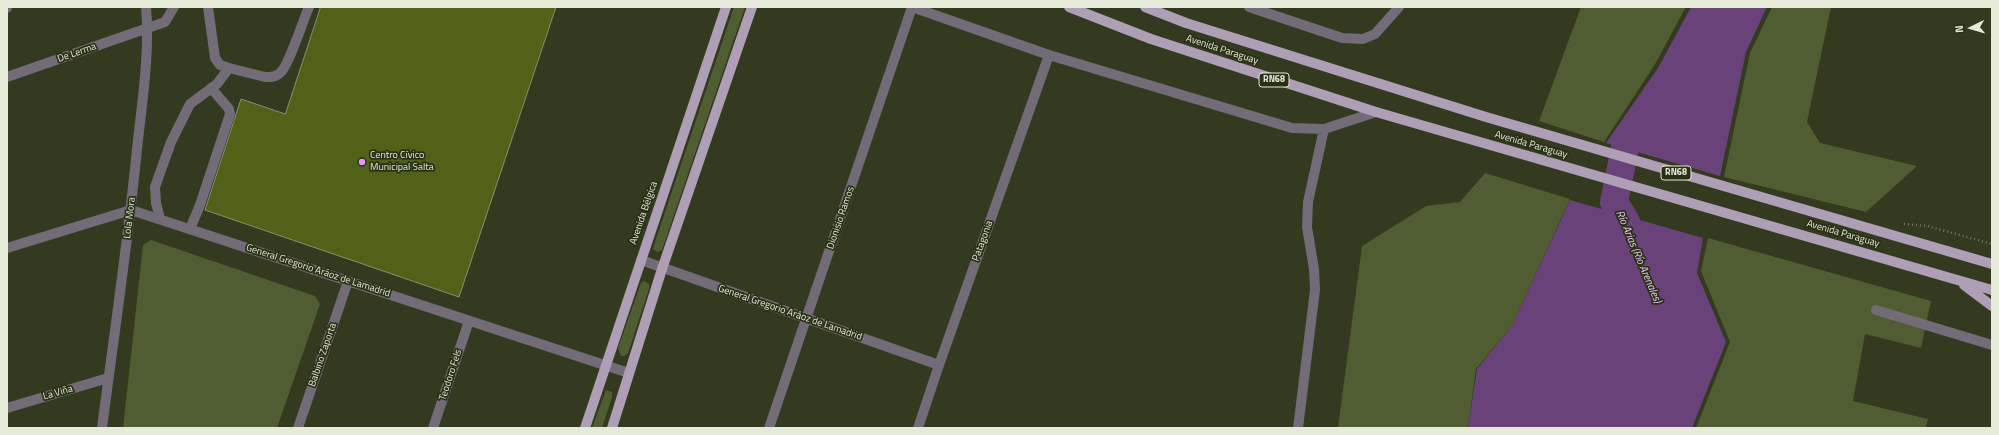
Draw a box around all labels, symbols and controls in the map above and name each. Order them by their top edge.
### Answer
north arrow [1951,8,1991,48]
text: N [1951,25,1967,34]
street label: Avenida Paraguay [1184,33,1260,67]
street label: De Lerma [56,41,98,65]
road number: RN68 [1259,73,1289,87]
street label: Avenida Paraguay [1493,129,1569,161]
place label: Centro Cívico Municipal Salta [370,150,434,174]
marker: Centro Cívico Municipal Salta [357,157,367,167]
road number: RN68 [1661,166,1691,180]
street label: Avenida Bélgica [628,180,660,246]
street label: Dionisio Ramos [825,185,857,251]
street label: Lola Mora [122,197,138,239]
water label: Río Arias (Río Arenales) [1612,209,1664,305]
street label: Avenida Paraguay [1805,218,1881,250]
street label: Patagonia [970,219,996,263]
street label: General Gregorio Aráoz de Lamadrid [244,242,392,300]
street label: General Gregorio Aráoz de Lamadrid [717,283,863,343]
street label: Balbino Zaporta [306,322,340,388]
street label: Teodoro Fels [437,348,465,402]
street label: La Viña [42,383,74,403]

